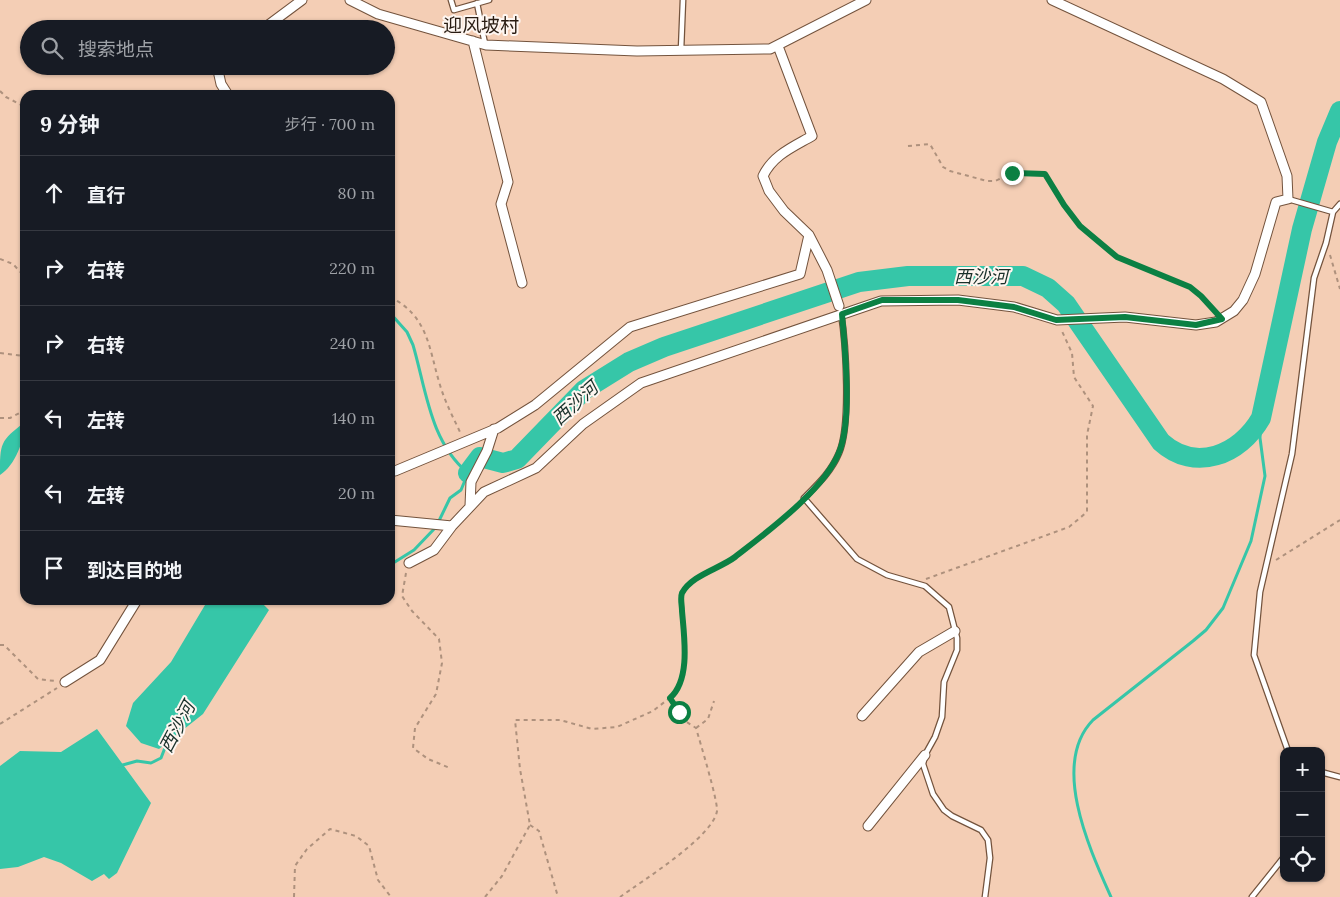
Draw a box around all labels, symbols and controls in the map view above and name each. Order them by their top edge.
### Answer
district label: 迎风坡村 [443,13,519,37]
search box [20,20,395,75]
icon: search [38,34,66,62]
text: 搜索地点 [78,37,154,61]
text: 9 分钟 [40,111,100,138]
text: 步行 · 700 m [285,114,375,134]
route end [1001,162,1024,185]
icon: ahead [40,179,68,207]
text: 直行 [87,183,125,207]
text: 80 m [338,183,375,203]
icon: right [40,254,68,282]
text: 右转 [87,258,125,282]
text: 220 m [329,258,375,278]
water label: 西沙河 [954,265,1011,288]
icon: right [40,329,68,357]
text: 右转 [87,333,125,357]
text: 240 m [330,333,375,353]
water label: 西沙河 [547,374,605,430]
icon: left [40,404,68,432]
text: 左转 [87,408,125,432]
text: 140 m [332,408,375,428]
icon: left [40,479,68,507]
text: 左转 [87,483,125,507]
text: 20 m [338,483,375,503]
icon: arrive [40,554,68,582]
text: 到达目的地 [87,558,182,582]
water label: 西沙河 [154,695,201,756]
route start [668,701,691,724]
map controls [1280,747,1325,882]
button: + [1280,747,1325,792]
button: − [1280,792,1325,837]
button: locate [1280,837,1325,882]

